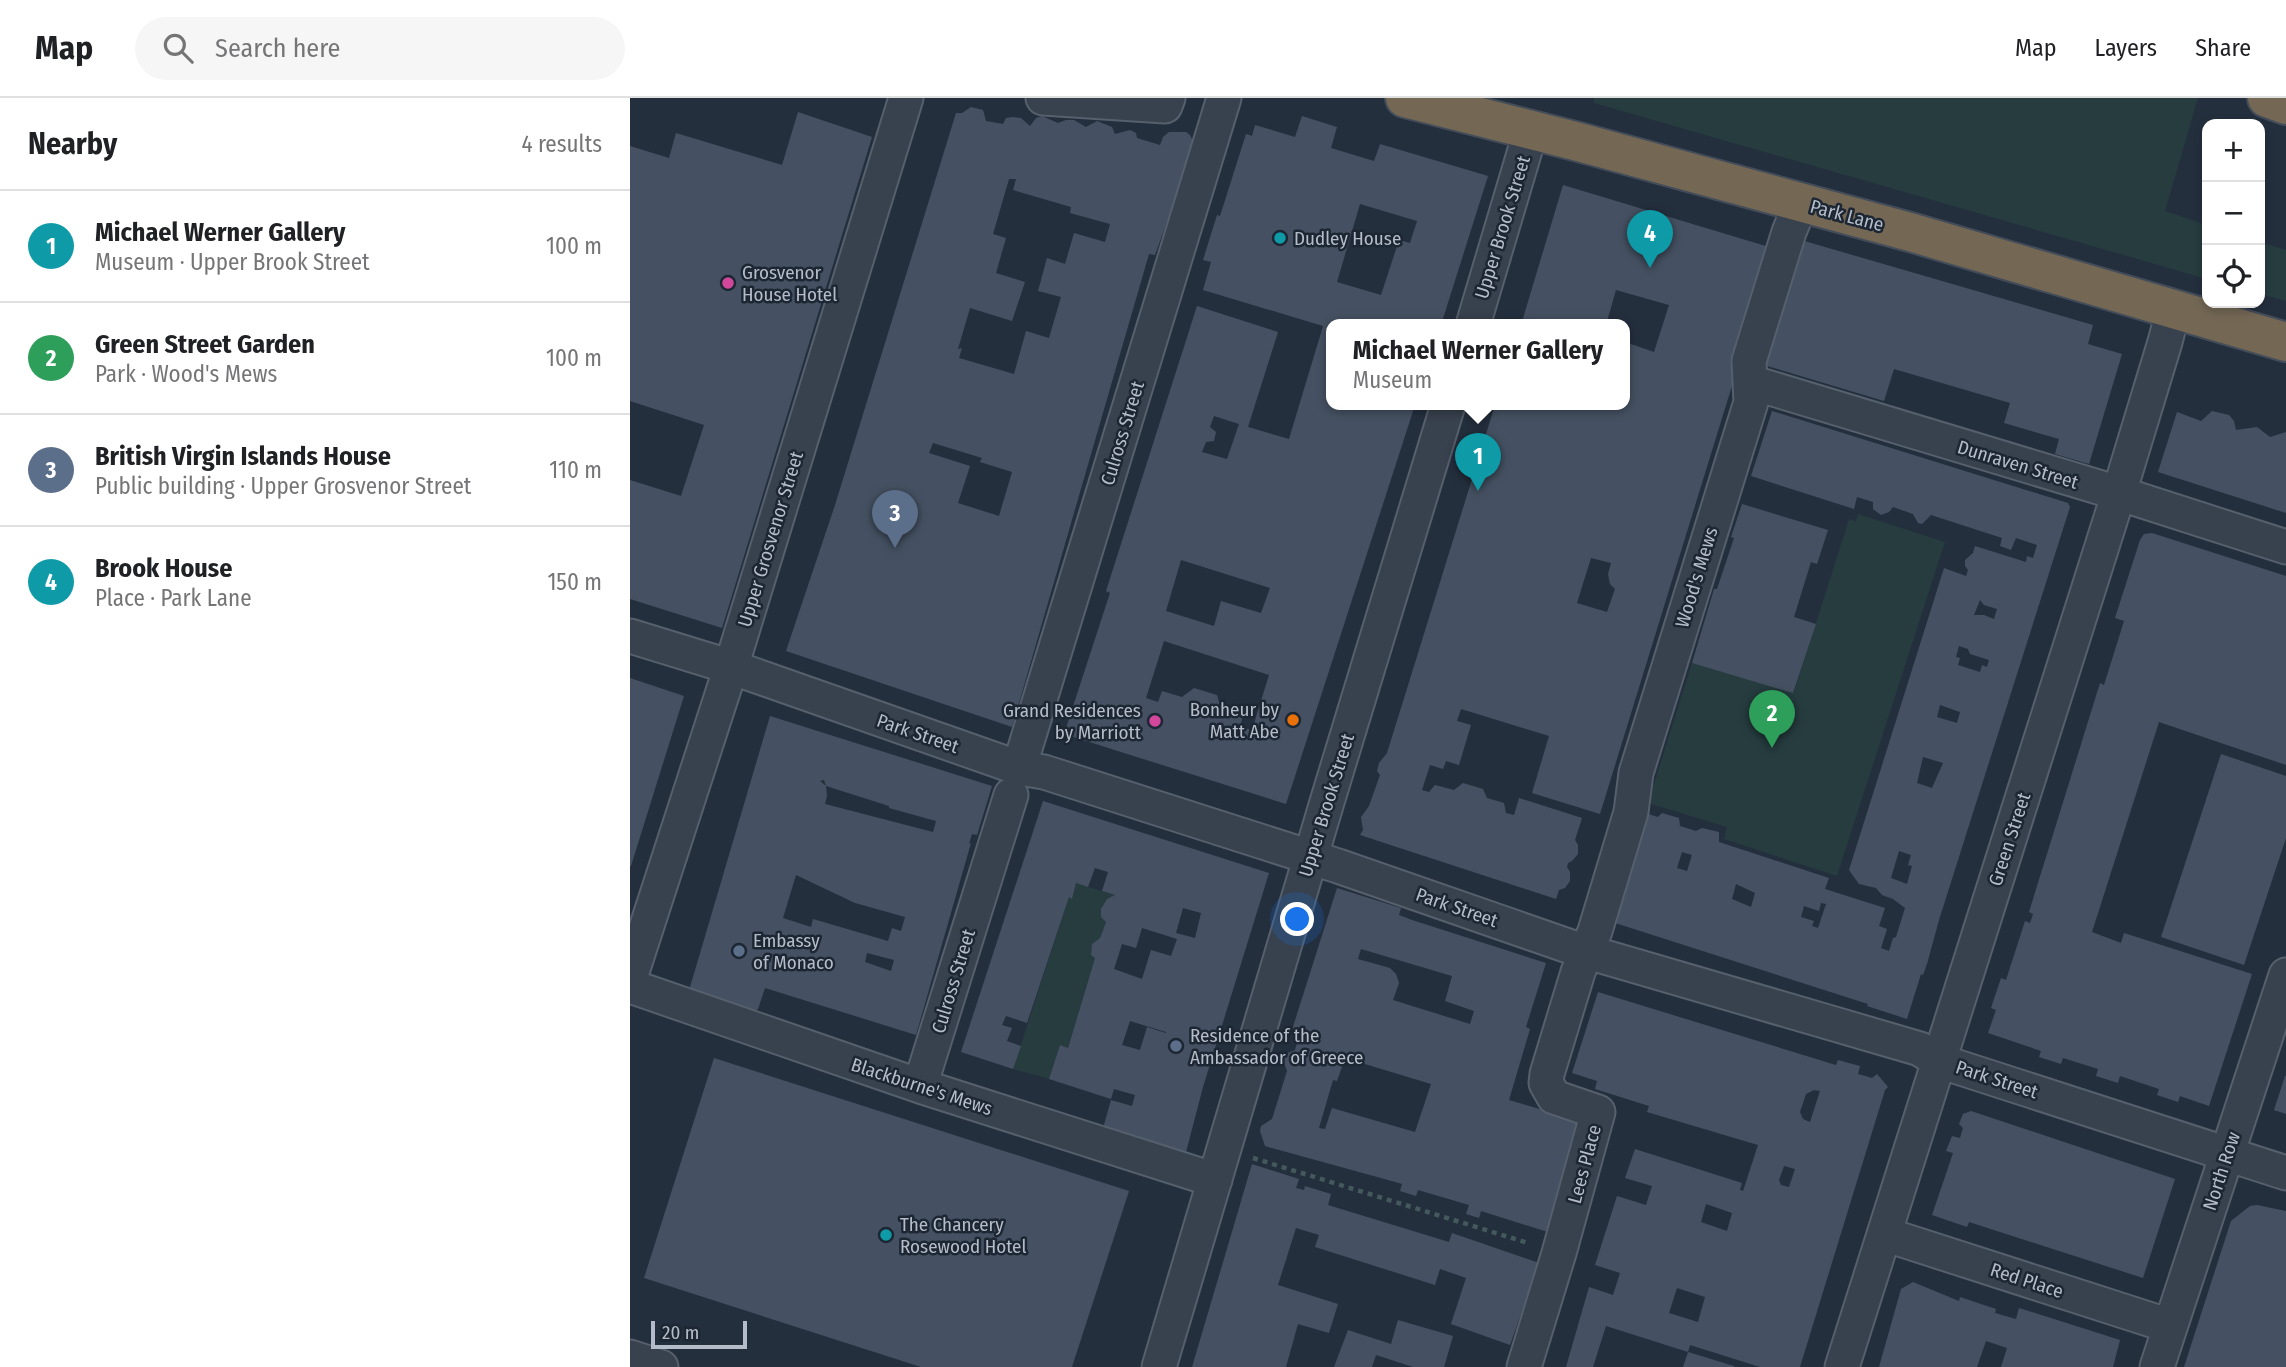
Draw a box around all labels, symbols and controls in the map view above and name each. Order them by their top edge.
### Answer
search box [135,17,625,80]
text: Map [35,28,93,68]
icon: search [159,29,197,67]
text: Search here [215,33,340,64]
text: Map [2015,34,2057,62]
text: Layers [2095,34,2157,62]
text: Share [2195,34,2251,62]
map controls [2202,119,2265,308]
button: + [2202,119,2265,182]
text: Nearby [28,126,117,162]
text: 4 results [521,130,602,158]
street label: Upper Brook Street [1470,152,1535,301]
button: − [2202,182,2265,245]
street label: Park Lane [1808,195,1886,236]
pin: 4 [1627,210,1673,268]
text: Michael Werner Gallery [95,217,345,248]
place label: Dudley House [1294,227,1401,250]
marker: Dudley House [1272,230,1288,246]
text: 1 [46,232,56,260]
text: 100 m [546,232,602,260]
button: locate [2202,245,2265,308]
text: Museum · Upper Brook Street [95,248,370,276]
place label: Grosvenor House Hotel [742,261,837,306]
marker: Grosvenor House Hotel [720,275,736,291]
popup [1326,319,1630,410]
text: Green Street Garden [95,329,315,360]
text: Michael Werner Gallery [1353,335,1603,366]
text: 2 [46,344,56,372]
text: 100 m [546,344,602,372]
text: Park · Wood's Mews [95,360,277,388]
text: Museum [1353,366,1432,394]
street label: Culross Street [1096,378,1149,488]
pin: 1 [1455,433,1501,491]
street label: Dunraven Street [1955,435,2082,494]
text: British Virgin Islands House [95,441,391,472]
street label: Upper Grosvenor Street [733,448,808,630]
text: 3 [46,456,56,484]
text: 110 m [549,456,602,484]
text: Public building · Upper Grosvenor Street [95,472,471,500]
pin: 3 [872,490,918,548]
street label: Wood's Mews [1670,524,1723,630]
text: Brook House [95,553,232,584]
text: 4 [45,568,57,596]
text: 150 m [547,568,602,596]
text: Place · Park Lane [95,584,252,612]
pin: 2 [1749,690,1795,748]
place label: Bonheur by Matt Abe [1190,698,1280,743]
place label: Grand Residences by Marriott [1003,699,1142,744]
street label: Park Street [874,709,962,758]
marker: Bonheur by Matt Abe [1285,712,1301,728]
marker: Grand Residences by Marriott [1147,713,1163,729]
street label: Upper Brook Street [1294,730,1359,879]
street label: Green Street [1984,789,2036,889]
street label: Park Street [1413,883,1501,932]
your location [1280,902,1314,936]
street label: Culross Street [927,926,980,1036]
place label: Embassy of Monaco [753,929,834,974]
marker: Embassy of Monaco [731,943,747,959]
place label: Residence of the Ambassador of Greece [1190,1024,1363,1069]
marker: Residence of the Ambassador of Greece [1168,1038,1184,1054]
street label: Blackburne's Mews [848,1053,995,1120]
street label: Park Street [1953,1055,2042,1104]
street label: Lees Place [1563,1122,1606,1206]
street label: North Row [2198,1128,2245,1213]
place label: The Chancery Rosewood Hotel [900,1213,1026,1258]
marker: The Chancery Rosewood Hotel [878,1227,894,1243]
street label: Red Place [1988,1258,2066,1303]
scale bar [651,1318,747,1350]
text: 20 m [662,1321,699,1344]

